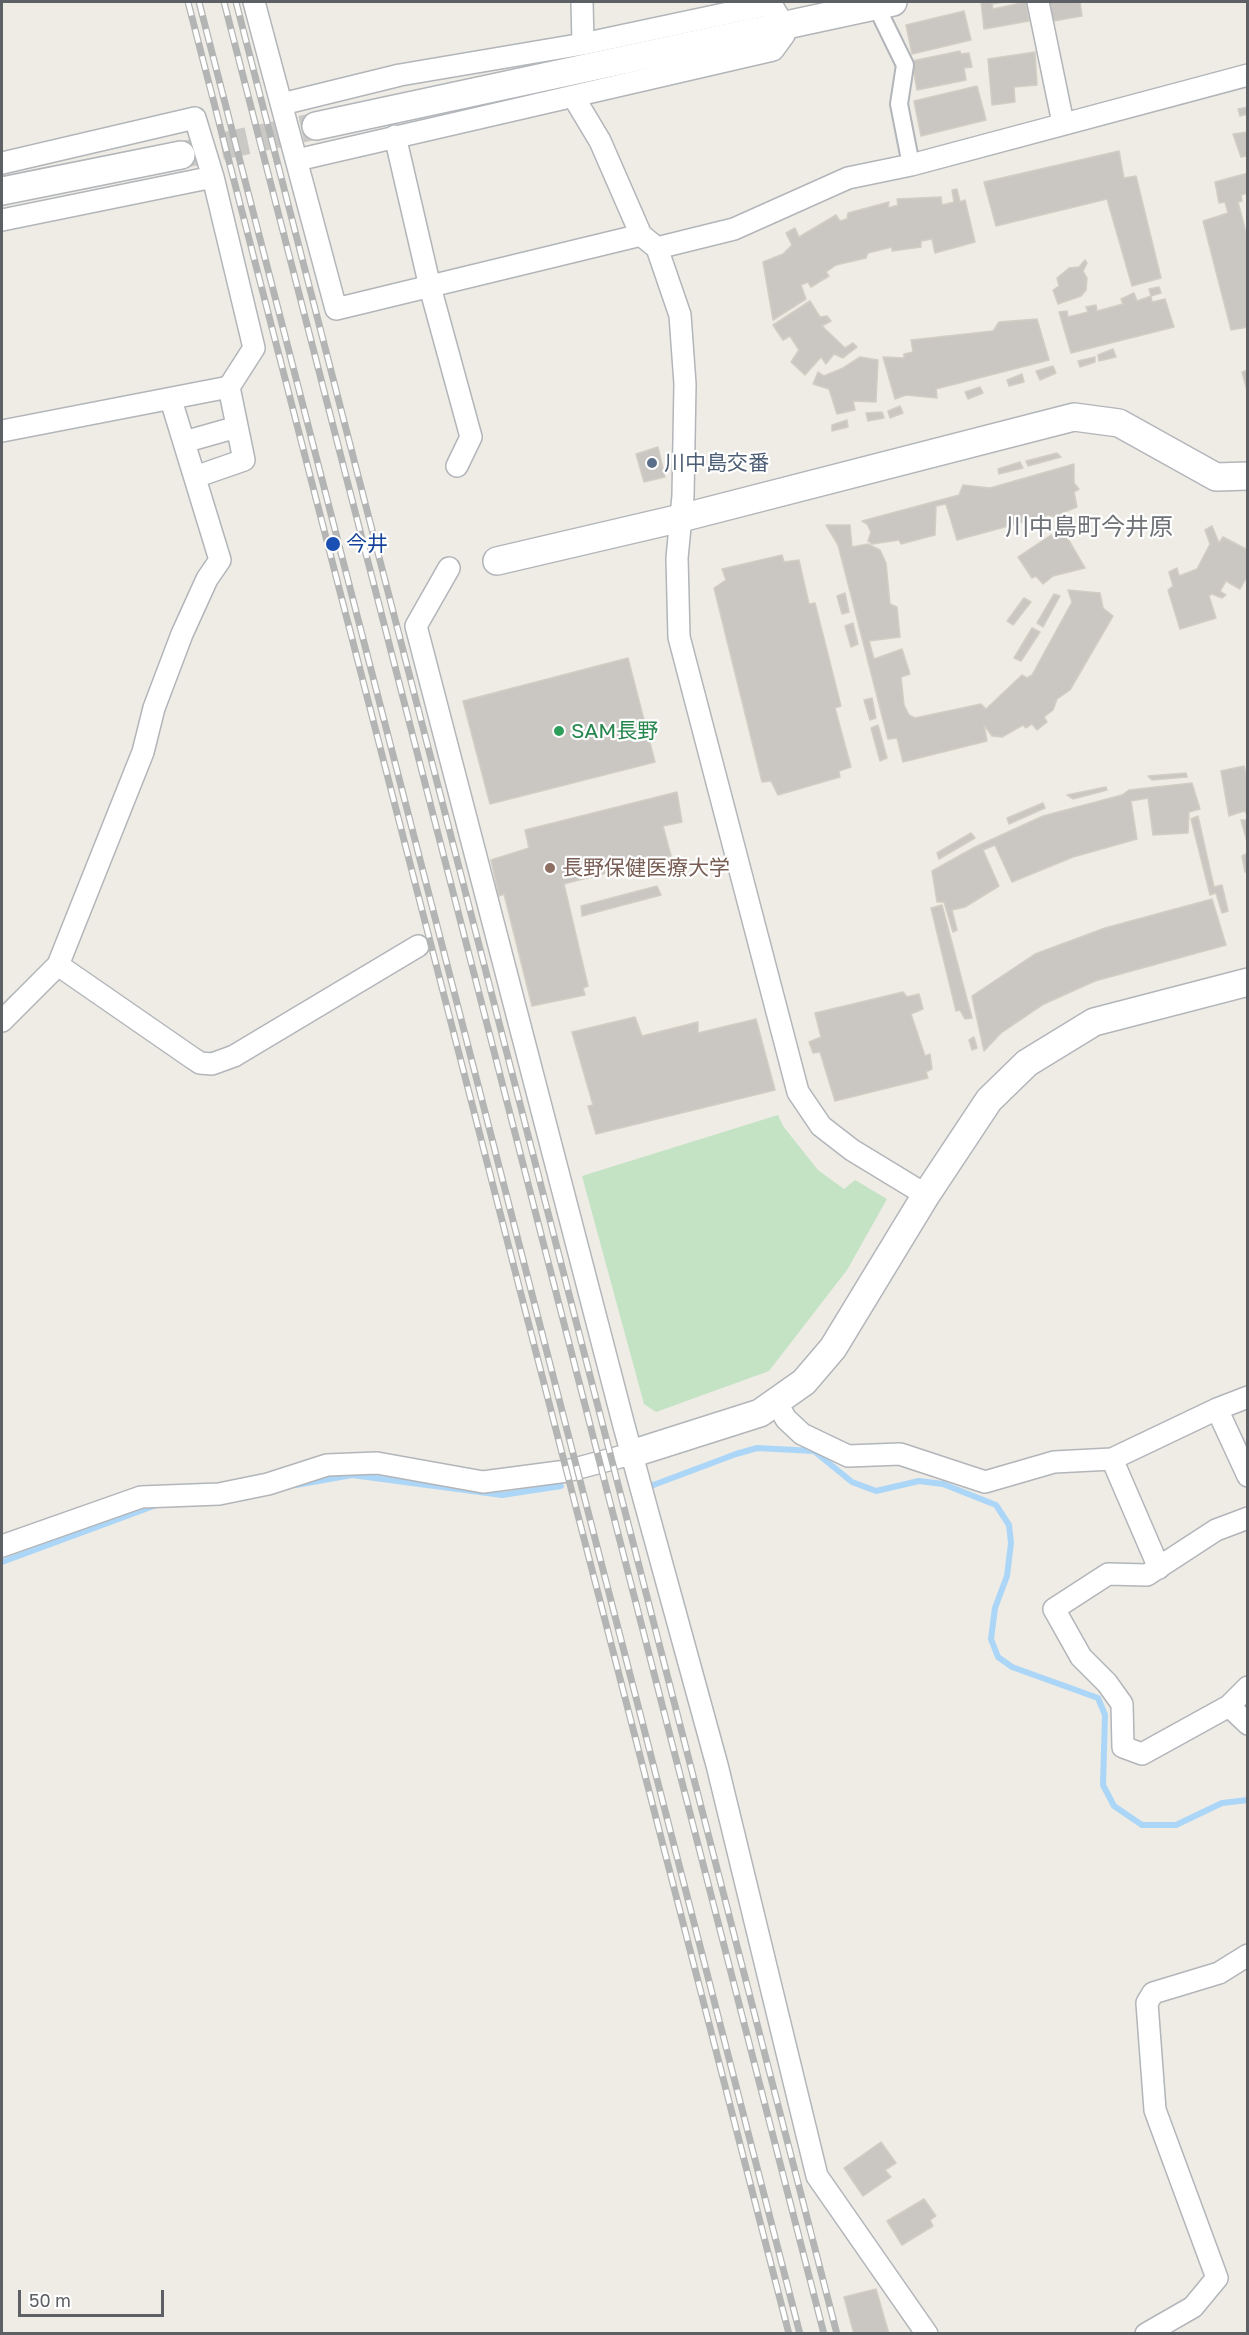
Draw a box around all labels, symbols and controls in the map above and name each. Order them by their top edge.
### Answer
place label: 川中島交番 [664,450,769,476]
marker: 川中島交番 [645,456,659,470]
district label: 川中島町今井原 [1005,513,1173,541]
place label: 今井 [346,531,388,557]
marker: 今井 [324,535,342,553]
place label: SAM長野 [571,718,658,744]
marker: SAM長野 [552,724,566,738]
place label: 長野保健医療大学 [562,855,730,881]
marker: 長野保健医療大学 [543,861,557,875]
scale bar [21,2278,166,2316]
text: 50 m [29,2289,71,2311]

